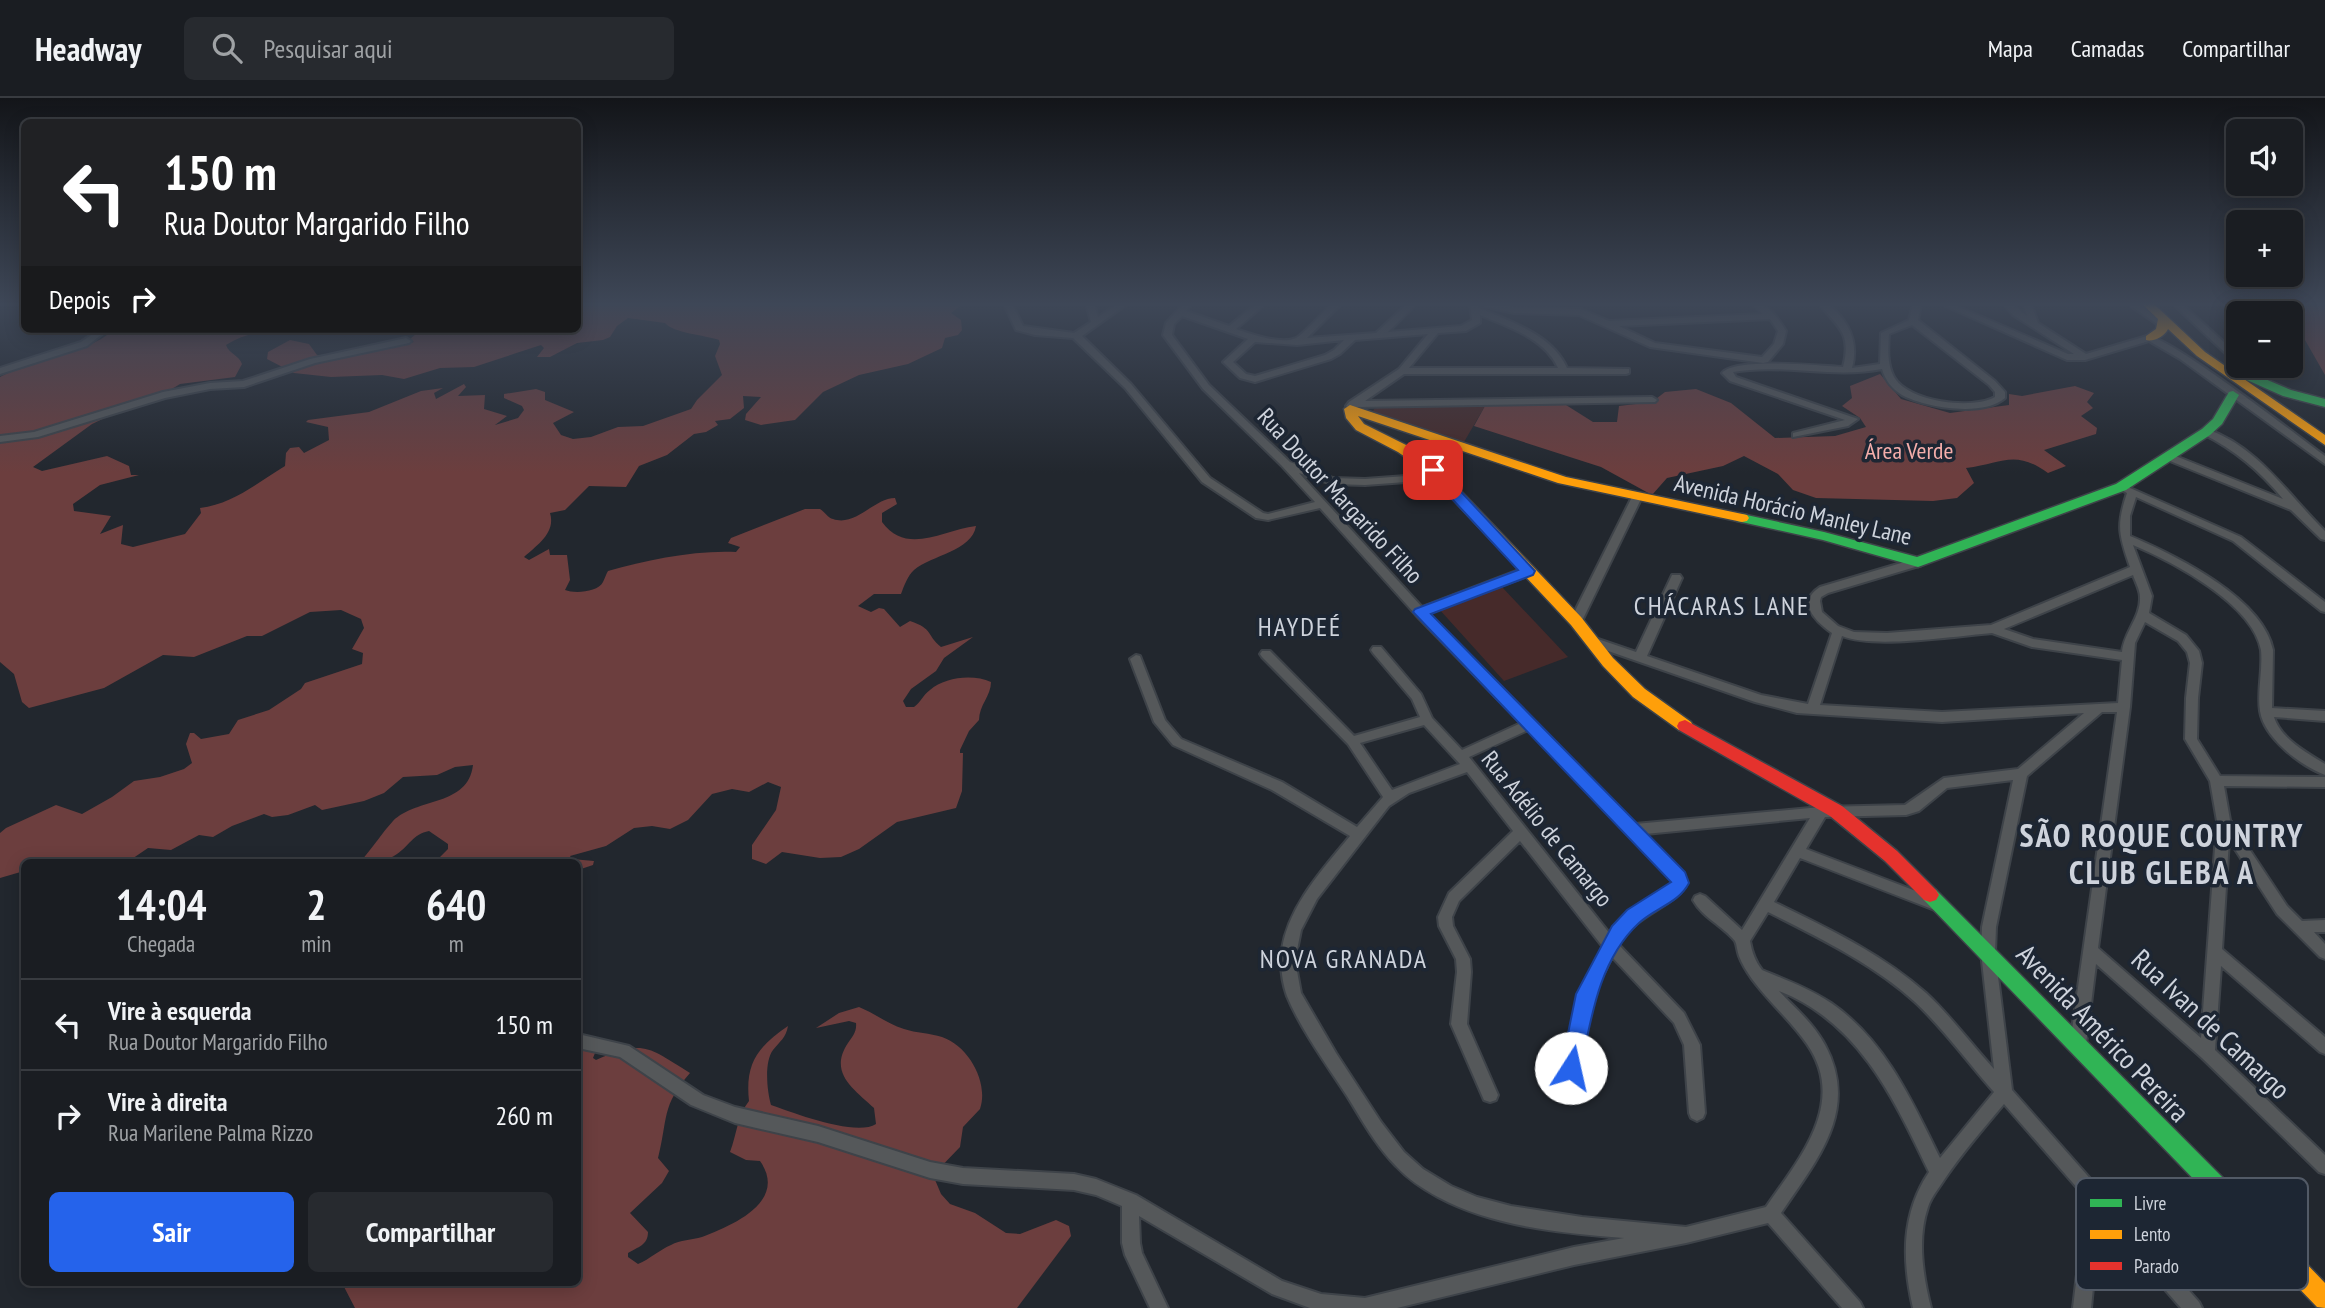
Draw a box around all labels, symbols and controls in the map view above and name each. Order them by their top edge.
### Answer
search box [184,17,674,80]
text: Headway [35,27,142,70]
icon: search [208,29,246,67]
text: Pesquisar aqui [264,32,393,65]
text: Mapa [1988,33,2033,64]
text: Camadas [2071,33,2144,64]
text: Compartilhar [2182,33,2290,64]
map controls [2226,119,2303,378]
button: sound [2226,119,2303,196]
text: 150 m [164,140,277,204]
icon: left [49,147,140,238]
text: Rua Doutor Margarido Filho [164,202,470,244]
button: + [2226,210,2303,287]
icon: right [124,280,162,318]
text: Depois [49,283,110,316]
button: − [2226,301,2303,378]
street label: Rua Doutor Margarido Filho [1251,401,1430,590]
park label: Área Verde [1865,435,1953,466]
pin [1403,440,1463,500]
icon: arrive [1414,451,1452,489]
street label: Avenida Horácio Manley Lane [1671,467,1915,552]
district label: CHÁCARAS LANE [1634,589,1810,622]
district label: HAYDEÉ [1258,610,1342,643]
street label: Rua Adélio de Camargo [1475,744,1620,913]
district label: SÃO ROQUE COUNTRY CLUB GLEBA A [2020,814,2304,893]
text: 14:04 [116,877,207,932]
text: 2 [306,877,326,932]
text: 640 [426,877,486,932]
text: Chegada [127,929,195,958]
text: min [301,929,331,958]
text: m [449,929,464,958]
street label: Avenida Américo Pereira [2009,936,2198,1130]
street label: Rua Ivan de Camargo [2124,940,2299,1107]
district label: NOVA GRANADA [1260,942,1428,975]
text: Vire à esquerda [108,994,251,1027]
icon: left [49,1006,87,1044]
text: 150 m [495,1008,553,1041]
text: Rua Doutor Margarido Filho [108,1027,328,1056]
position arrow [1534,1031,1608,1105]
text: Vire à direita [108,1085,227,1118]
icon: right [49,1097,87,1135]
text: 260 m [495,1099,553,1132]
text: Rua Marilene Palma Rizzo [108,1118,313,1147]
legend [2076,1178,2308,1290]
text: Livre [2134,1191,2167,1215]
button: Sair [49,1192,294,1272]
button: Compartilhar [308,1192,553,1272]
text: Lento [2134,1222,2171,1246]
text: Parado [2134,1254,2179,1278]

